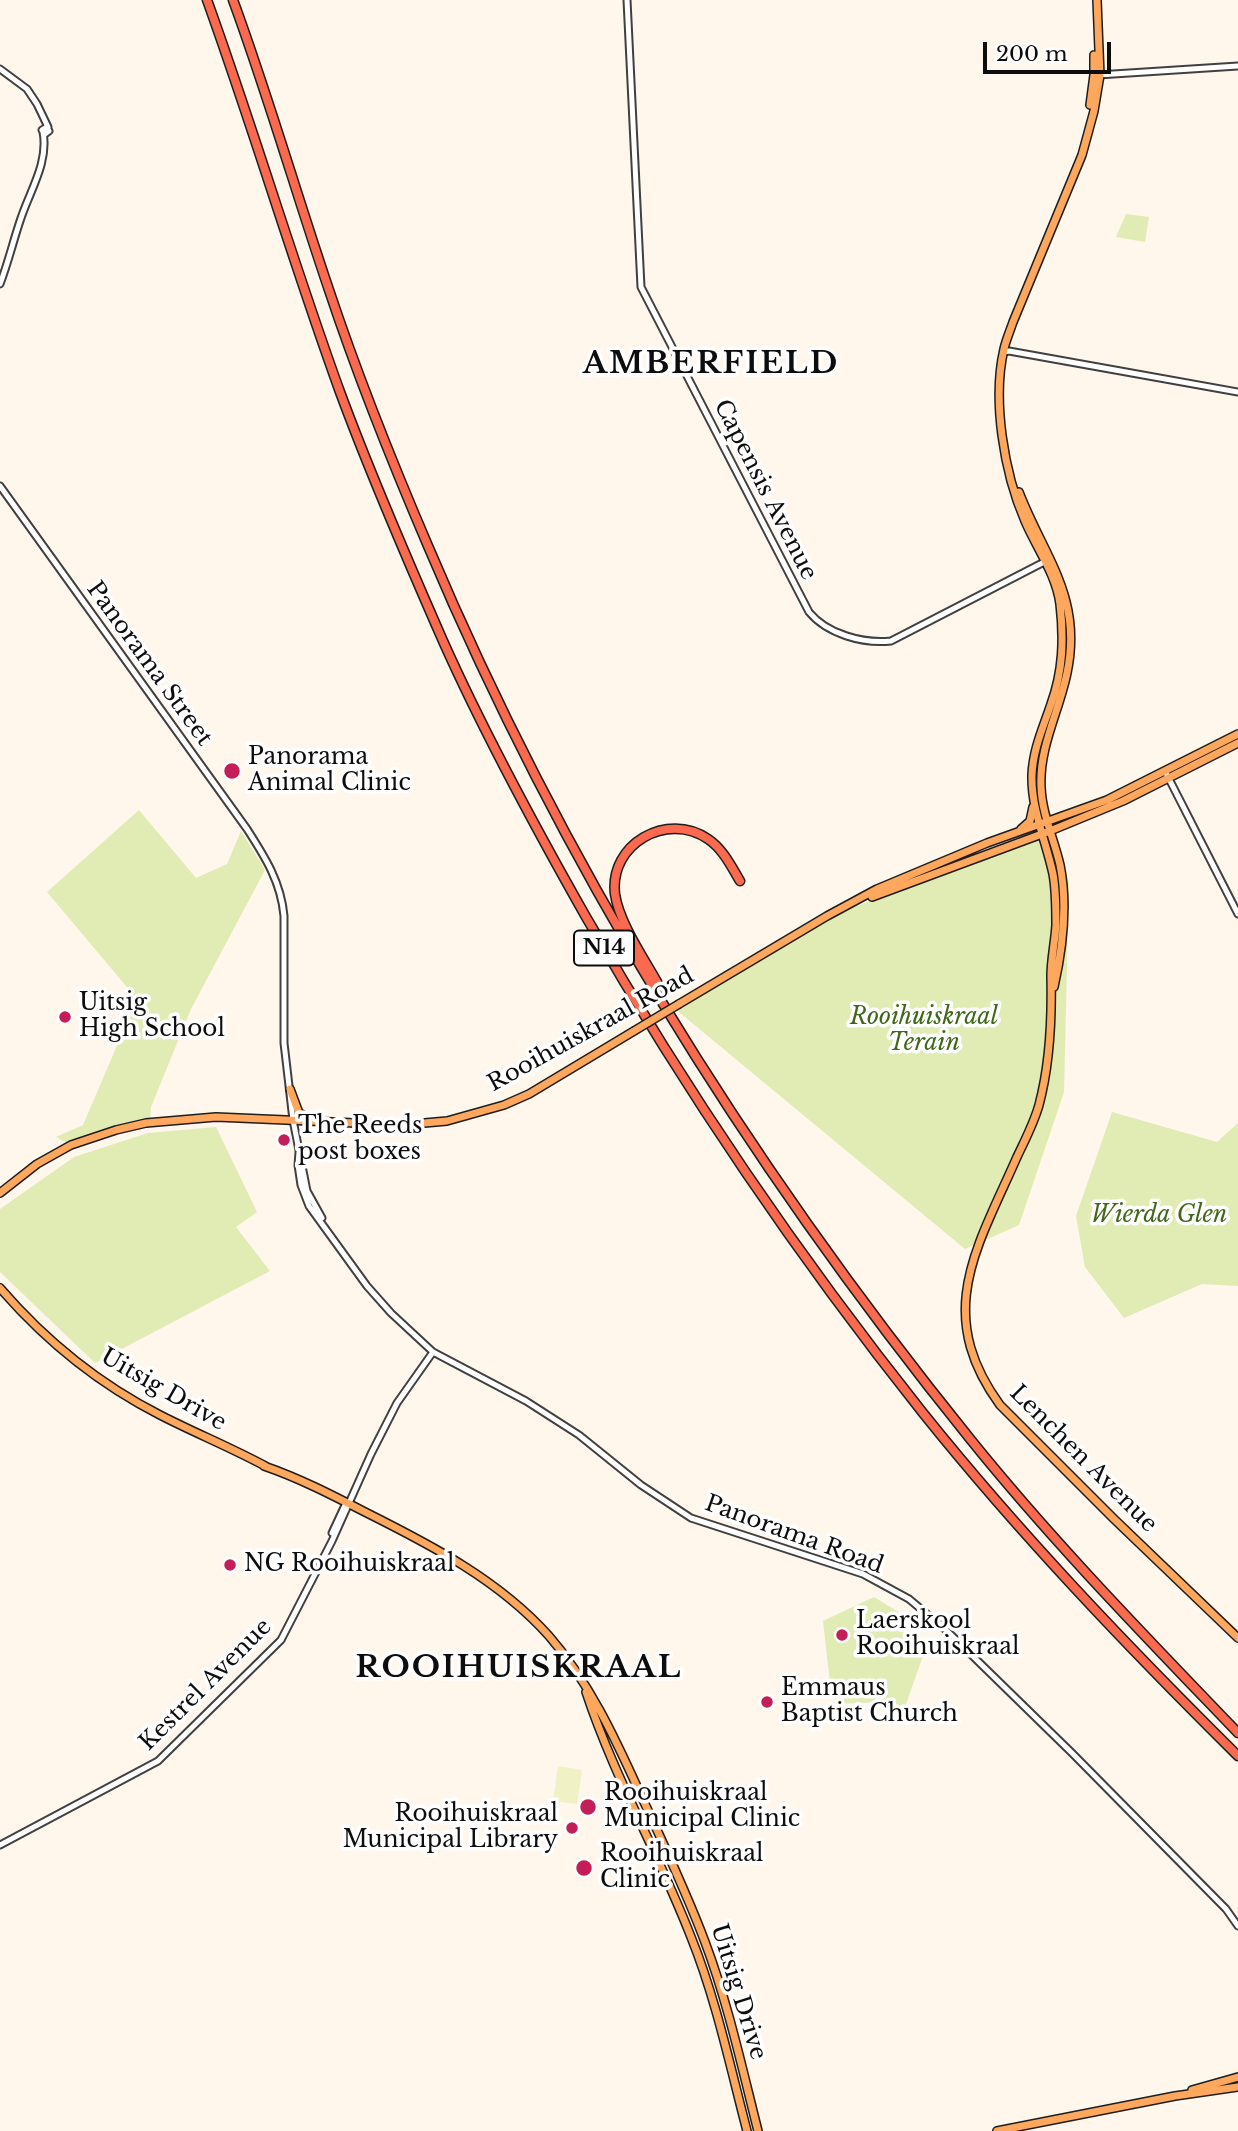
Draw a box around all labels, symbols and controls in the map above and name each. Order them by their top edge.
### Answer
scale bar [986,28,1114,72]
text: 200 m [996,41,1067,67]
district label: AMBERFIELD [584,347,838,383]
street label: Capensis Avenue [708,395,822,585]
street label: Panorama Street [80,577,218,751]
place label: Panorama Animal Clinic [248,744,411,798]
marker: Panorama Animal Clinic [222,761,242,781]
road number: N14 [574,930,634,965]
street label: Rooihuiskraal Road [483,962,699,1098]
place label: Uitsig High School [79,990,225,1044]
park label: Rooihuiskraal Terain [850,1004,998,1058]
marker: Uitsig High School [57,1009,73,1025]
place label: The Reeds post boxes [298,1113,422,1167]
marker: The Reeds post boxes [276,1132,292,1148]
park label: Wierda Glen [1091,1202,1227,1230]
street label: Uitsig Drive [95,1343,231,1437]
street label: Lenchen Avenue [1004,1380,1162,1538]
street label: Panorama Road [701,1490,887,1580]
place label: NG Rooihuiskraal [244,1551,455,1579]
marker: NG Rooihuiskraal [222,1557,238,1573]
place label: Laerskool Rooihuiskraal [856,1608,1019,1662]
street label: Kestrel Avenue [134,1613,278,1757]
marker: Laerskool Rooihuiskraal [834,1627,850,1643]
district label: ROOIHUISKRAAL [357,1651,681,1687]
place label: Emmaus Baptist Church [781,1675,958,1729]
marker: Emmaus Baptist Church [759,1694,775,1710]
place label: Rooihuiskraal Municipal Clinic [604,1780,800,1834]
marker: Rooihuiskraal Municipal Clinic [578,1797,598,1817]
place label: Rooihuiskraal Municipal Library [343,1801,558,1855]
marker: Rooihuiskraal Municipal Library [564,1820,580,1836]
place label: Rooihuiskraal Clinic [600,1841,763,1895]
marker: Rooihuiskraal Clinic [574,1858,594,1878]
street label: Uitsig Drive [704,1921,772,2063]

